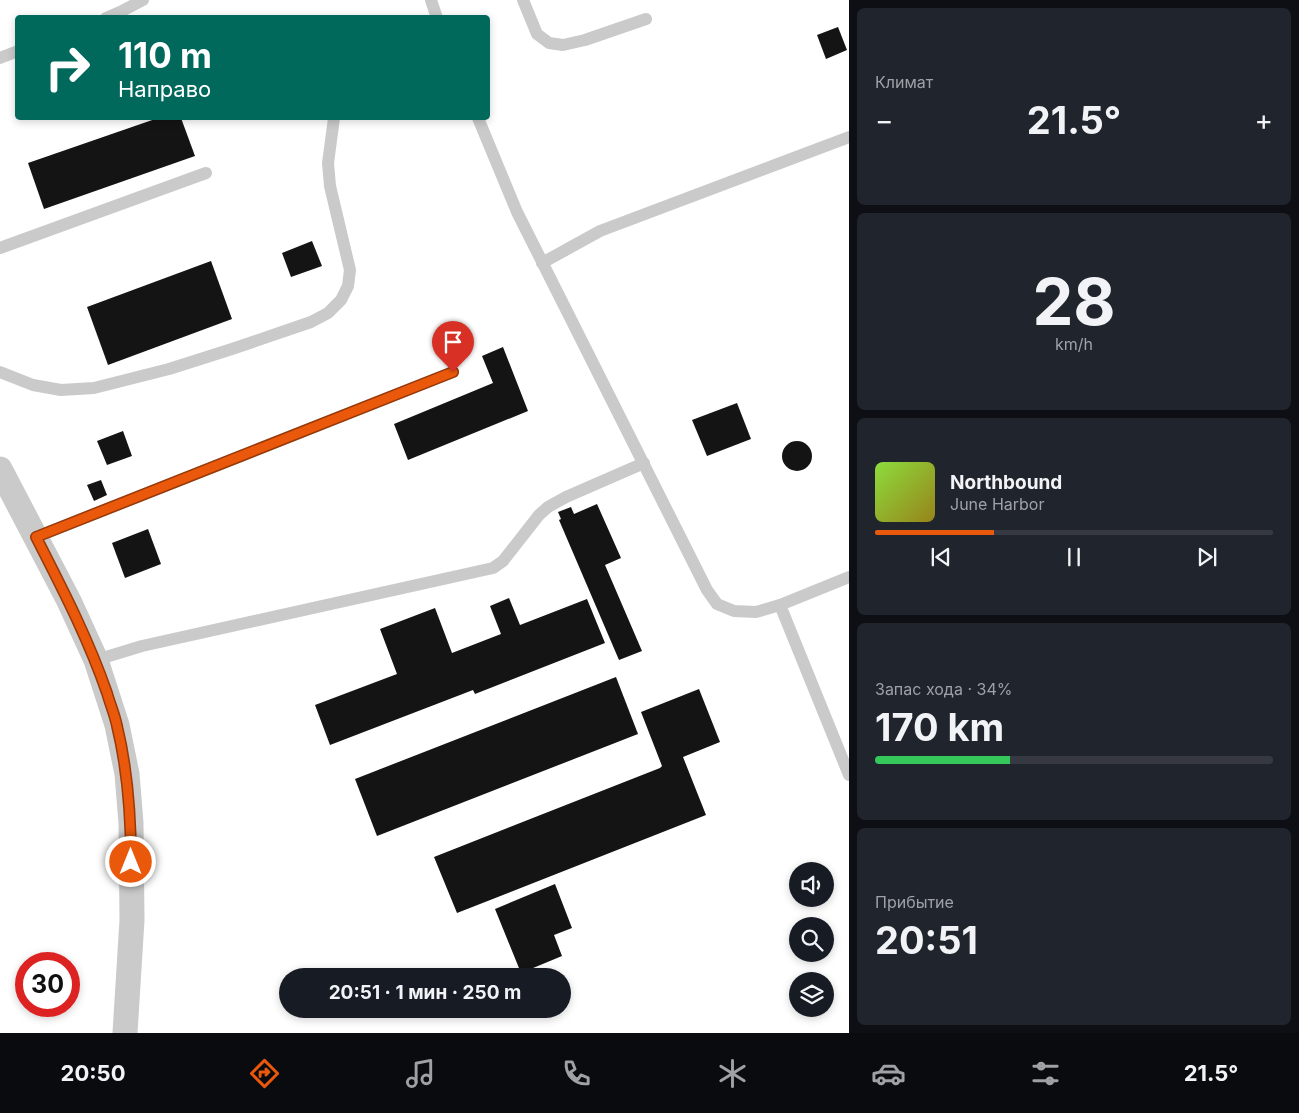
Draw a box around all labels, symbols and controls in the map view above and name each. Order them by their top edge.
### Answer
text: 110 m [118,34,212,76]
icon: right [35,35,100,100]
text: Климат [875,72,933,92]
text: Направо [118,76,211,102]
text: 21.5° [1027,97,1121,143]
text: − [875,103,894,137]
text: + [1254,103,1273,137]
text: 28 [1032,262,1116,341]
pin [432,321,474,372]
icon: arrive [439,328,467,356]
text: km/h [1055,334,1093,354]
text: Northbound [950,471,1062,494]
text: June Harbor [950,494,1044,514]
icon: previous [927,543,955,571]
icon: pause [1060,543,1088,571]
icon: next [1193,543,1221,571]
text: Запас хода · 34% [875,679,1012,699]
text: 170 km [875,704,1004,750]
position arrow [104,835,156,887]
map controls [789,862,834,1017]
button: sound [789,862,834,907]
text: Прибытие [875,892,954,912]
button: search [789,917,834,962]
text: 20:51 [875,917,978,963]
speed limit sign: 30 [15,952,80,1017]
button: layers [789,972,834,1017]
text: 20:51 · 1 мин · 250 m [329,981,521,1004]
icon: directions [247,1056,282,1091]
icon: music [403,1056,438,1091]
icon: phone [559,1056,594,1091]
icon: climate [715,1056,750,1091]
icon: car [871,1056,906,1091]
icon: filters [1028,1056,1063,1091]
text: 20:50 [61,1060,126,1086]
text: 21.5° [1184,1060,1238,1086]

